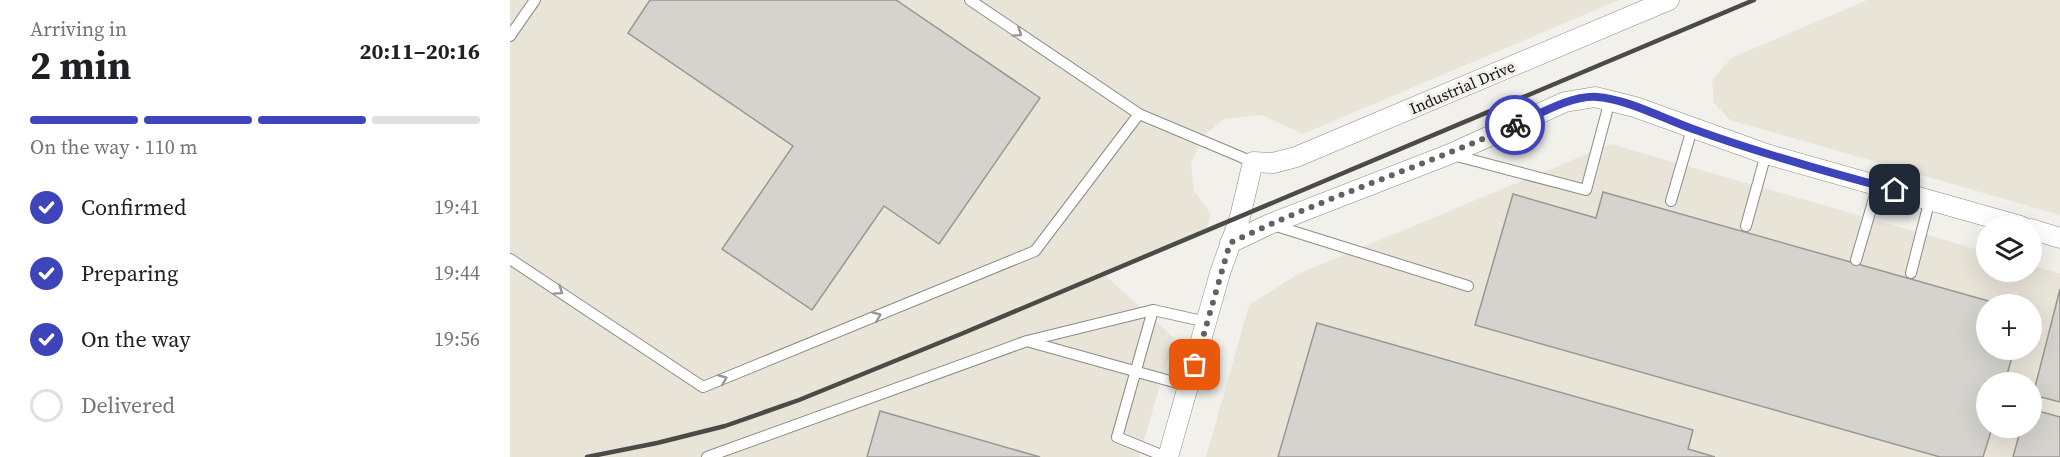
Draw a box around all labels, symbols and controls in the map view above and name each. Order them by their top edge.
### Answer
text: Arriving in [30,15,127,43]
one-way arrow [1011,26,1022,37]
text: 20:11–20:16 [360,36,480,66]
text: 2 min [30,39,131,92]
street label: Industrial Drive [1406,55,1518,119]
courier [1485,95,1545,155]
icon: bike [1499,109,1532,142]
text: On the way · 110 m [30,133,197,161]
pin [1869,164,1920,215]
icon: home [1878,173,1911,206]
icon: check [30,191,63,224]
text: Confirmed [81,192,186,222]
text: 19:41 [434,193,480,221]
map controls [1976,216,2042,438]
button: layers [1976,216,2042,282]
icon: check [30,257,63,290]
text: Preparing [81,258,178,288]
text: 19:44 [434,259,480,287]
one-way arrow [552,284,563,295]
button: + [1976,294,2042,360]
one-way arrow [870,311,881,323]
icon: check [30,323,63,356]
text: On the way [81,324,190,354]
text: 19:56 [434,325,480,353]
pin [1169,339,1220,390]
icon: bag [1178,348,1211,381]
button: − [1976,372,2042,438]
one-way arrow [717,374,728,386]
text: Delivered [81,390,175,420]

